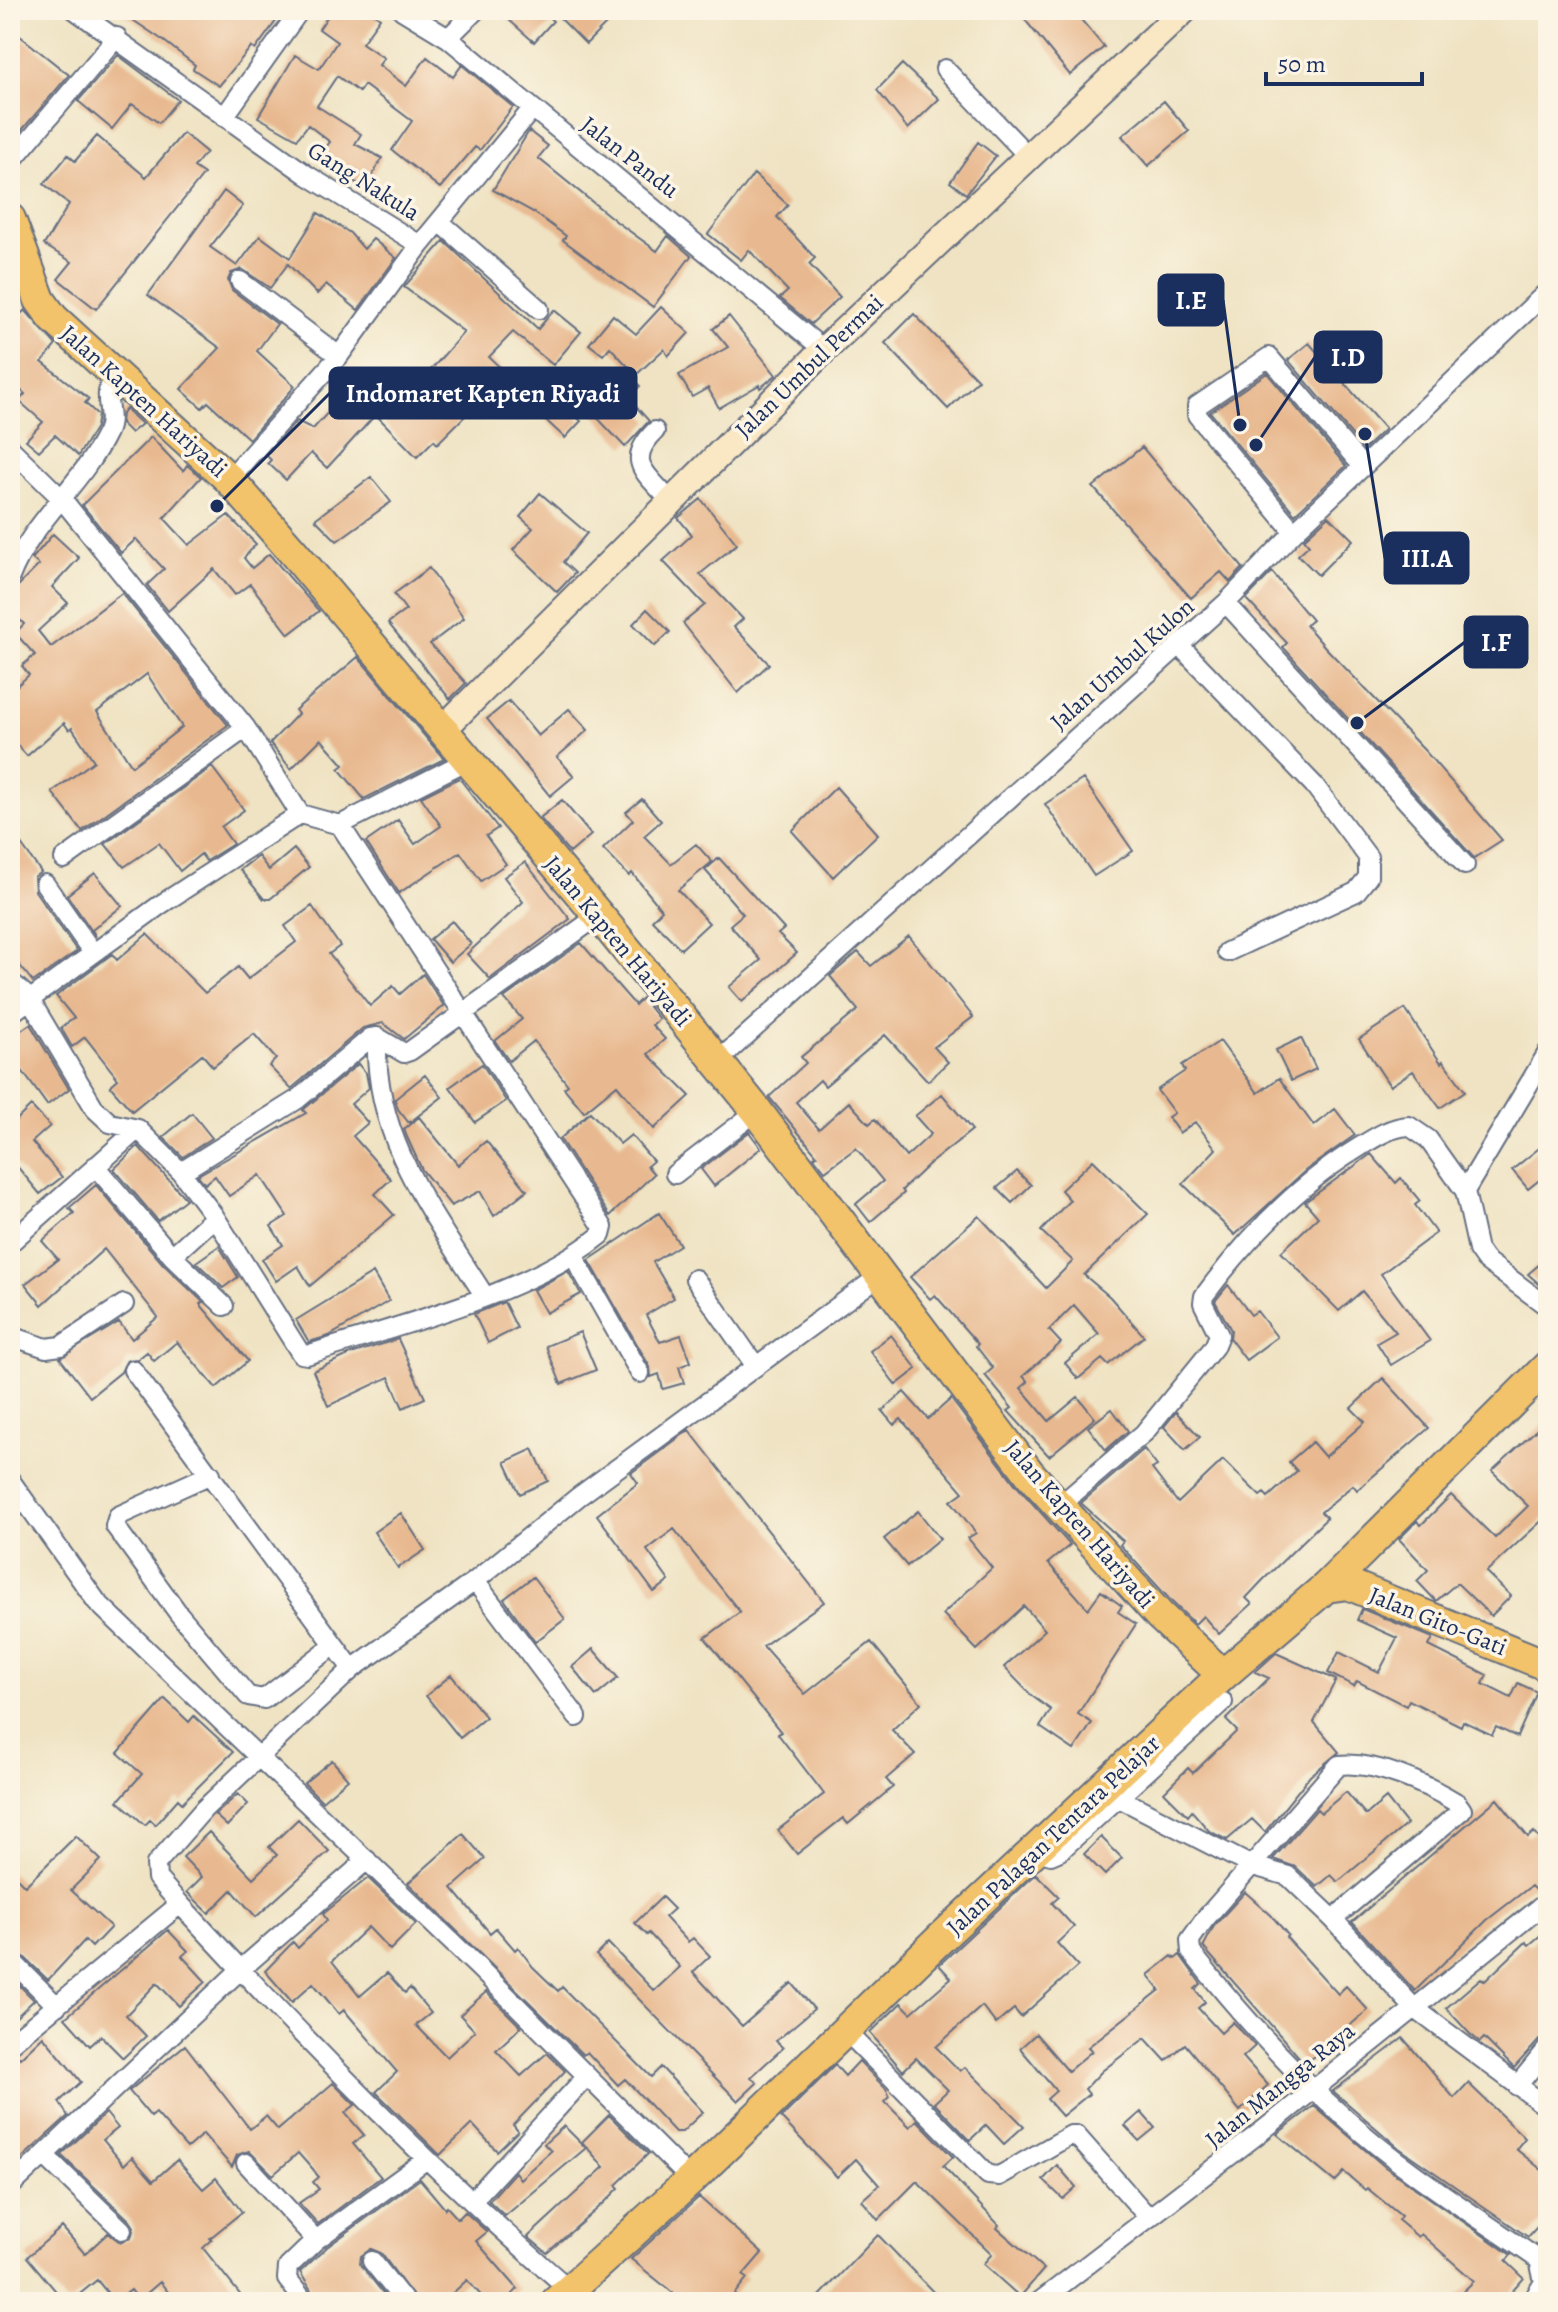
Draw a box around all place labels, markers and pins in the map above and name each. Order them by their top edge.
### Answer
callout: I.E [1159,275,1223,325]
callout: I.D [1315,332,1381,382]
callout: Indomaret Kapten Riyadi [330,368,636,418]
callout: III.A [1385,533,1468,583]
callout: I.F [1465,617,1527,667]

